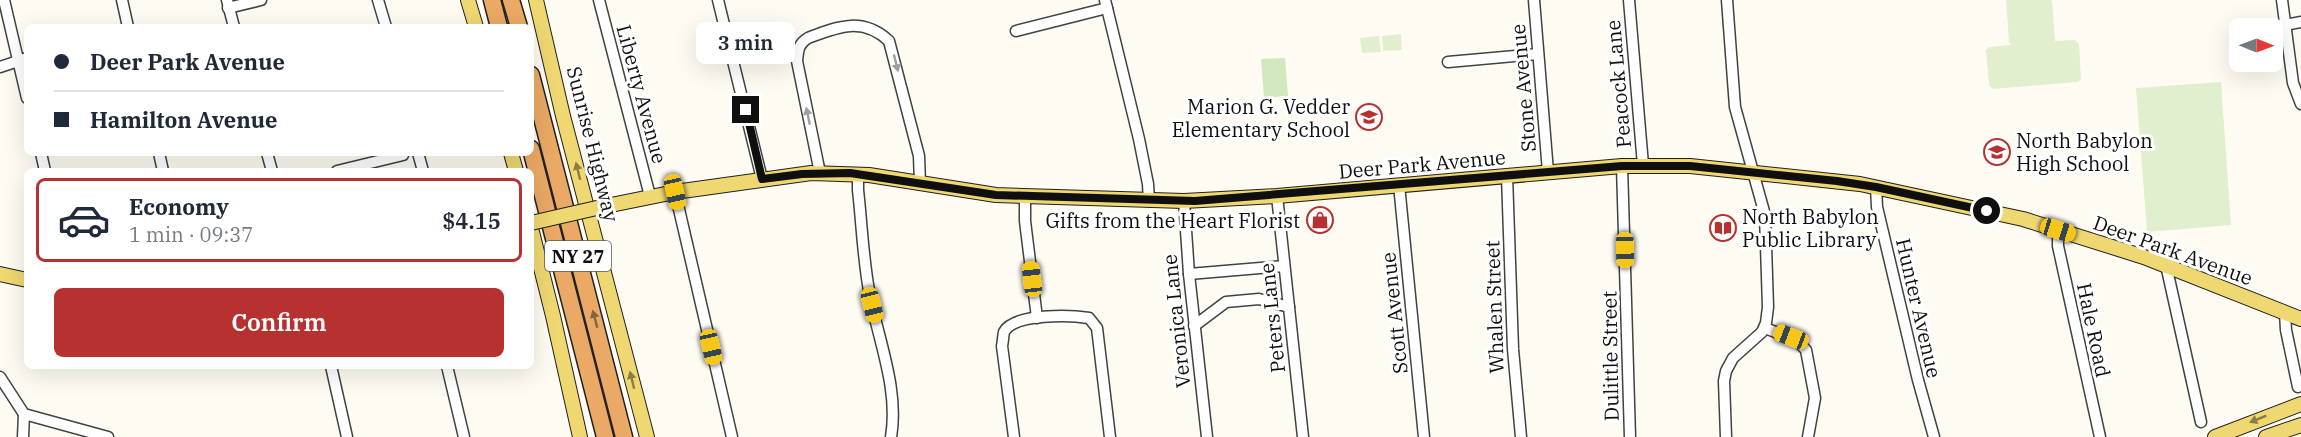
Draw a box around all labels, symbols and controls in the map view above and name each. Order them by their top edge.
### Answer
north arrow [2229,18,2283,72]
map controls [2229,18,2283,72]
street label: Peacock Lane [1599,19,1637,149]
street label: Liberty Avenue [610,22,674,166]
callout: 3 min [696,23,795,65]
street label: Stone Avenue [1504,23,1542,153]
text: 3 min [718,29,773,56]
text: Deer Park Avenue [90,47,285,76]
one-way arrow [891,54,901,73]
street label: Sunrise Highway [561,64,625,225]
place label: Marion G. Vedder Elementary School [1172,93,1350,143]
route end [732,96,759,123]
school or university icon: Marion G. Vedder Elementary School [1354,102,1384,132]
text: Hamilton Avenue [90,105,278,134]
one-way arrow [803,106,812,125]
place label: North Babylon High School [2016,127,2153,177]
school or university icon: North Babylon High School [1982,137,2012,167]
street label: Deer Park Avenue [1337,143,1507,185]
one-way arrow [572,162,582,181]
car [662,172,688,212]
text: Economy [129,192,229,221]
icon: car [57,193,111,247]
route start [1973,197,2000,224]
place label: North Babylon Public Library [1742,203,1879,253]
shop icon: Gifts from the Heart Florist [1305,205,1335,235]
text: $4.15 [442,206,501,235]
place label: Gifts from the Heart Florist [1045,207,1300,234]
street label: Deer Park Avenue [2090,209,2256,291]
library icon: North Babylon Public Library [1708,213,1738,243]
car [2038,216,2078,244]
text: 1 min · 09:37 [129,221,253,248]
car [1616,232,1634,268]
street label: Hunter Avenue [1890,236,1948,380]
street label: Whalen Street [1478,240,1510,374]
road number: NY 27 [545,241,611,271]
street label: Scott Avenue [1374,251,1414,375]
street label: Veronica Lane [1156,253,1196,389]
car [1021,260,1043,298]
street label: Peters Lane [1253,262,1291,374]
street label: Hale Road [2071,280,2117,380]
car [859,285,885,325]
button: Confirm [54,288,504,357]
street label: Dulittle Street [1595,291,1625,421]
one-way arrow [590,310,599,328]
car [1771,322,1811,352]
car [698,327,724,367]
one-way arrow [627,371,636,389]
one-way arrow [2248,414,2266,424]

